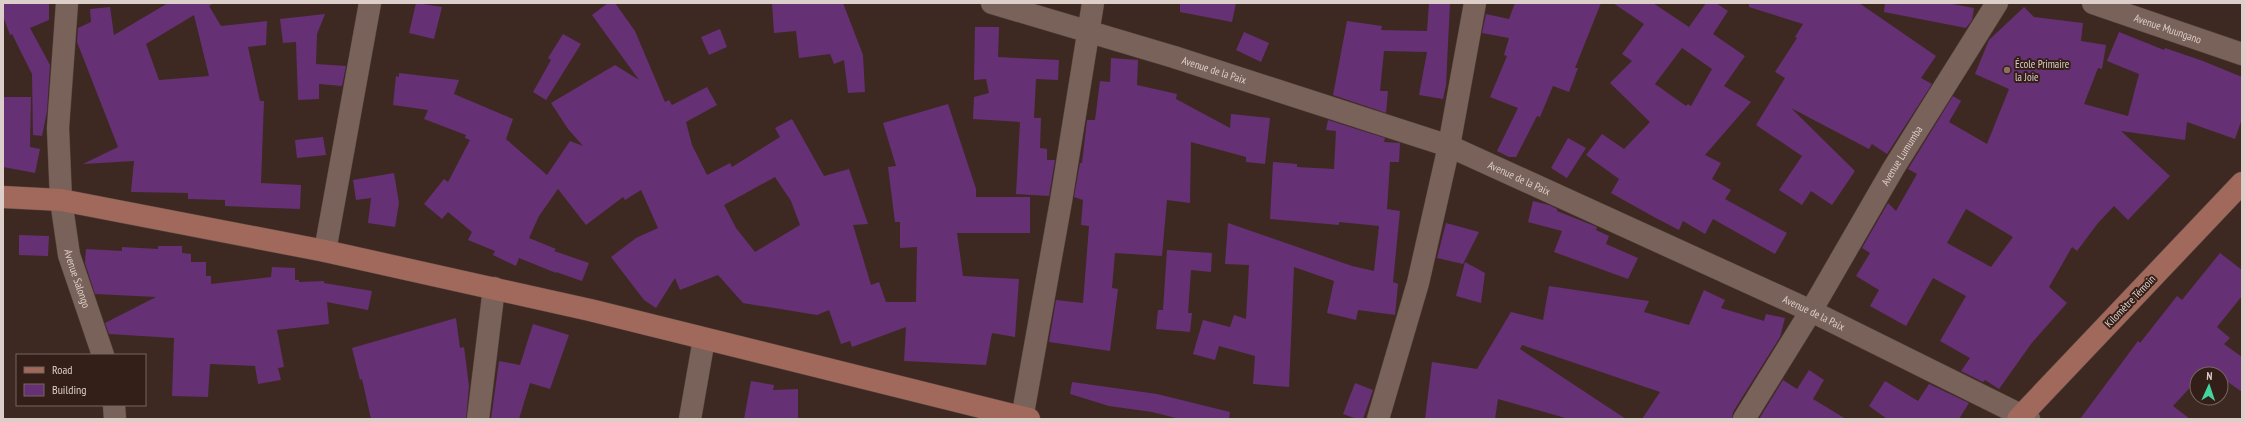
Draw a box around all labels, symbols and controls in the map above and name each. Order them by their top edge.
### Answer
street label: Avenue Muungano [2132,11,2204,47]
street label: Avenue de la Paix [1180,53,1249,87]
place label: École Primaire la Joie [2015,57,2070,84]
marker: École Primaire la Joie [2002,65,2012,75]
street label: Avenue Lumumba [1878,123,1925,188]
street label: Avenue de la Paix [1486,158,1553,198]
street label: Avenue Salongo [61,249,94,310]
street label: Kilomètre Témoin [2102,272,2158,330]
street label: Avenue de la Paix [1781,292,1848,334]
legend [16,354,146,406]
text: Road [52,362,72,377]
north arrow [2189,366,2229,406]
text: N [2206,369,2213,383]
text: Building [52,382,87,397]

